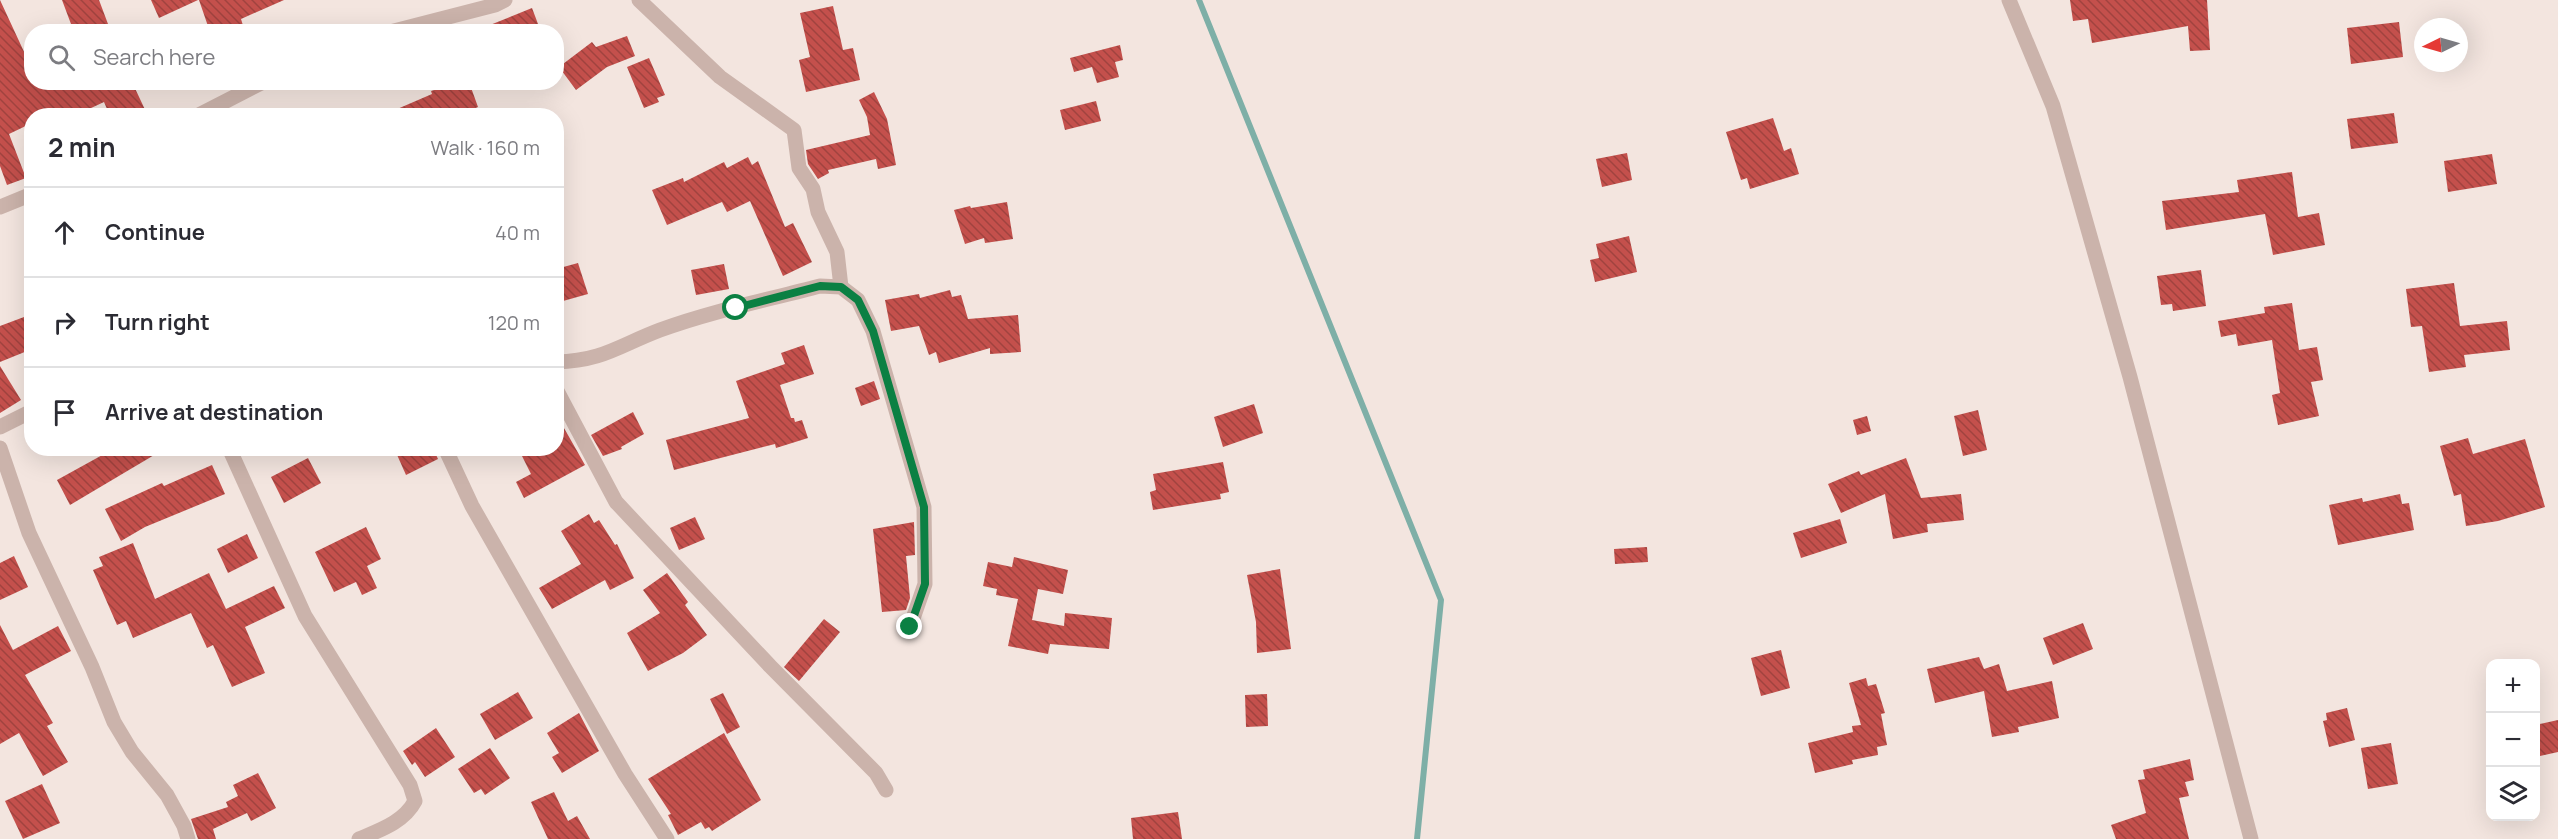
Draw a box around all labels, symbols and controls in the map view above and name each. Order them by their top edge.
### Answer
north arrow [2414,18,2468,72]
search box [24,24,564,90]
icon: search [45,41,78,74]
text: Search here [93,42,215,72]
text: 2 min [48,129,116,165]
text: Walk · 160 m [431,134,540,161]
icon: ahead [48,216,81,249]
text: Continue [105,217,205,247]
text: 40 m [495,219,540,246]
route start [722,294,748,320]
icon: right [48,306,81,339]
text: Turn right [105,307,210,337]
text: 120 m [488,309,540,336]
icon: arrive [48,396,81,429]
text: Arrive at destination [105,397,323,427]
route end [896,613,922,639]
map controls [2486,659,2540,821]
button: + [2486,659,2540,713]
button: − [2486,713,2540,767]
button: layers [2486,767,2540,821]

